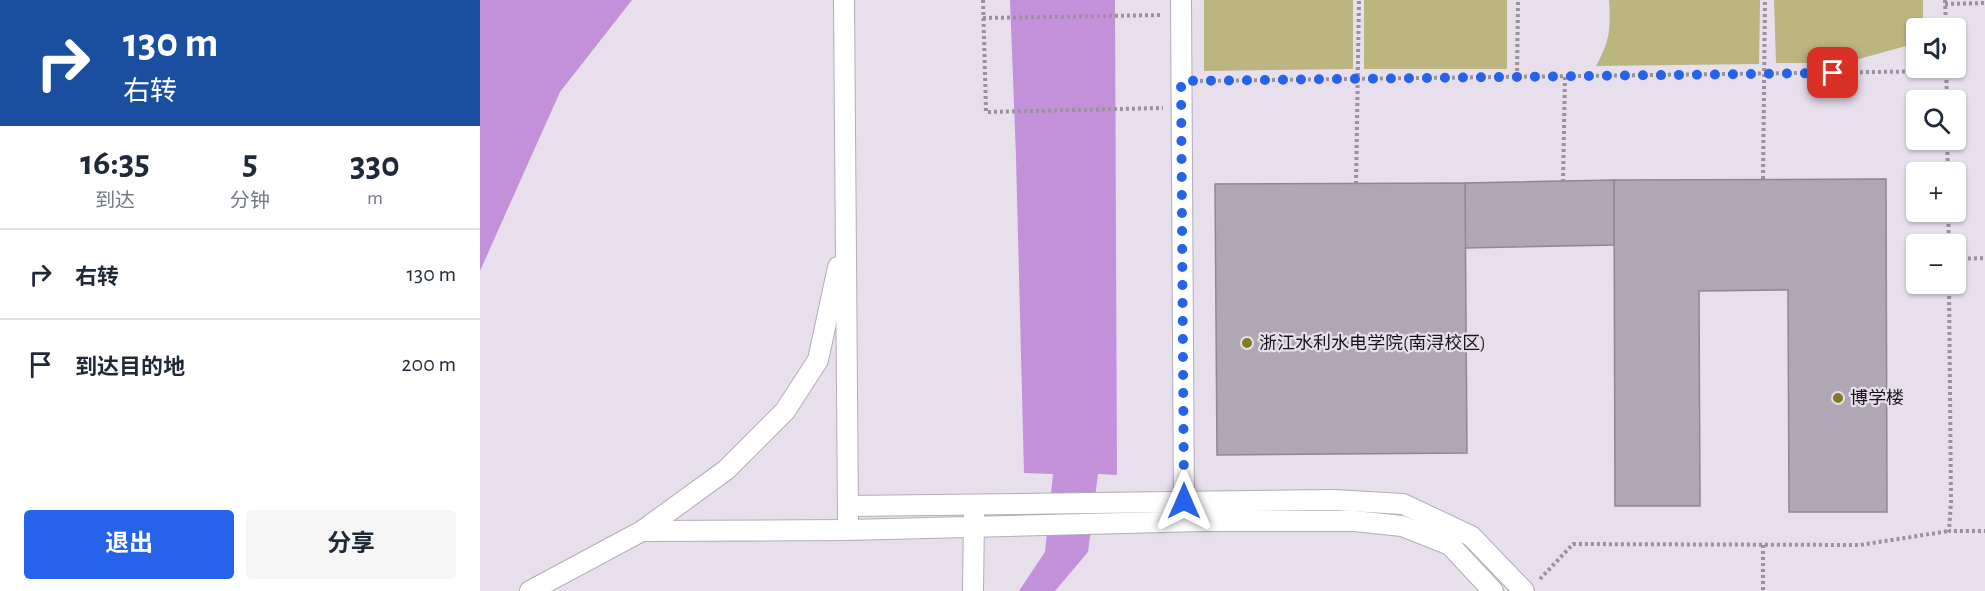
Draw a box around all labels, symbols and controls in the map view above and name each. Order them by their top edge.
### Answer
map controls [1906,18,1966,294]
button: sound [1906,18,1966,78]
text: 130 m [123,22,218,64]
icon: right [24,24,102,102]
pin [1807,47,1858,98]
icon: arrive [1816,56,1849,89]
text: 右转 [123,78,177,105]
button: search [1906,90,1966,150]
text: 16:35 [80,145,150,181]
text: 5 [242,145,258,181]
text: 330 [350,147,400,183]
button: + [1906,162,1966,222]
text: m [367,188,383,208]
text: 到达 [95,191,135,211]
text: 分钟 [230,191,270,211]
button: − [1906,234,1966,294]
icon: right [24,258,57,291]
text: 130 m [407,263,456,285]
text: 右转 [75,266,119,288]
place label: 浙江水利水电学院(南浔校区) [1259,333,1486,353]
marker: 浙江水利水电学院(南浔校区) [1240,336,1254,350]
icon: arrive [24,348,57,381]
text: 200 m [402,353,456,375]
text: 到达目的地 [75,356,185,378]
place label: 博学楼 [1850,388,1904,408]
marker: 博学楼 [1831,391,1845,405]
position arrow [1152,469,1216,533]
button: 退出 [24,510,234,579]
button: 分享 [246,510,456,579]

